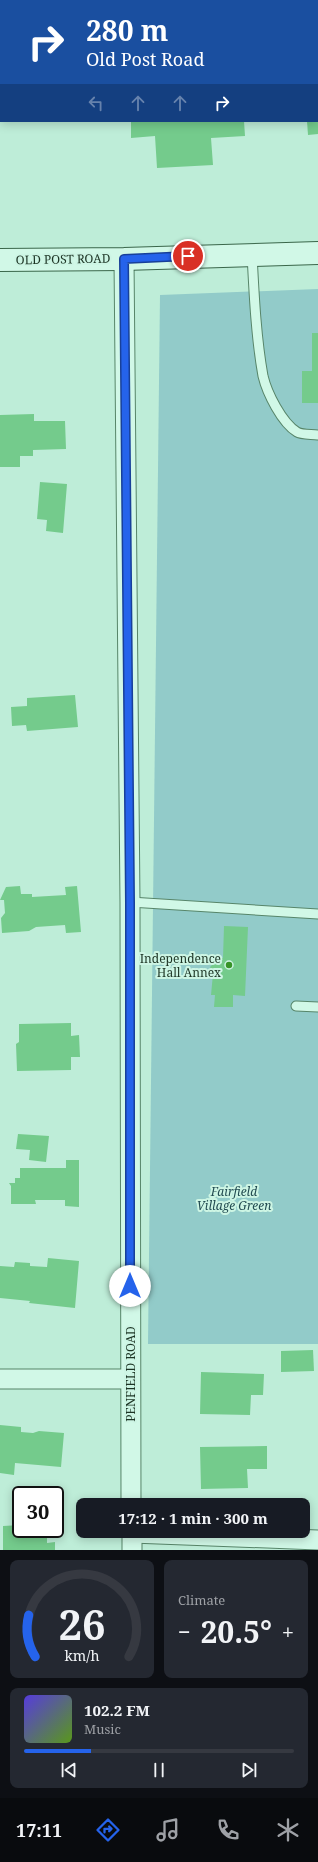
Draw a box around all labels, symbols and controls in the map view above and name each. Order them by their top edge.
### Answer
text: 280 m [86,11,168,49]
icon: right [20,16,72,68]
text: Old Post Road [86,47,204,71]
icon: left [85,92,107,114]
icon: ahead [127,92,149,114]
icon: ahead [169,92,191,114]
icon: right [211,92,233,114]
pin [171,239,205,273]
icon: arrive [177,245,199,267]
street label: OLD POST ROAD [16,250,111,268]
place label: Independence Hall Annex [140,950,221,981]
marker: Independence Hall Annex [224,960,234,970]
park label: Fairfield Village Green [197,1183,271,1214]
position arrow [109,1265,151,1307]
street label: PENFIELD ROAD [122,1326,139,1422]
speed limit sign: 30 [12,1486,64,1538]
text: 17:12 · 1 min · 300 m [118,1508,268,1528]
text: Climate [178,1591,225,1609]
text: 26 [58,1596,106,1652]
text: 20.5° [200,1611,272,1652]
text: − [178,1616,191,1646]
text: + [282,1616,294,1646]
text: km/h [64,1646,100,1665]
text: 102.2 FM [84,1700,150,1720]
text: Music [84,1720,121,1738]
icon: previous [58,1759,80,1781]
icon: pause [148,1759,170,1781]
icon: next [238,1759,260,1781]
icon: directions [94,1816,122,1844]
icon: music [154,1816,182,1844]
icon: phone [214,1816,242,1844]
icon: climate [274,1816,302,1844]
text: 17:11 [16,1818,62,1842]

